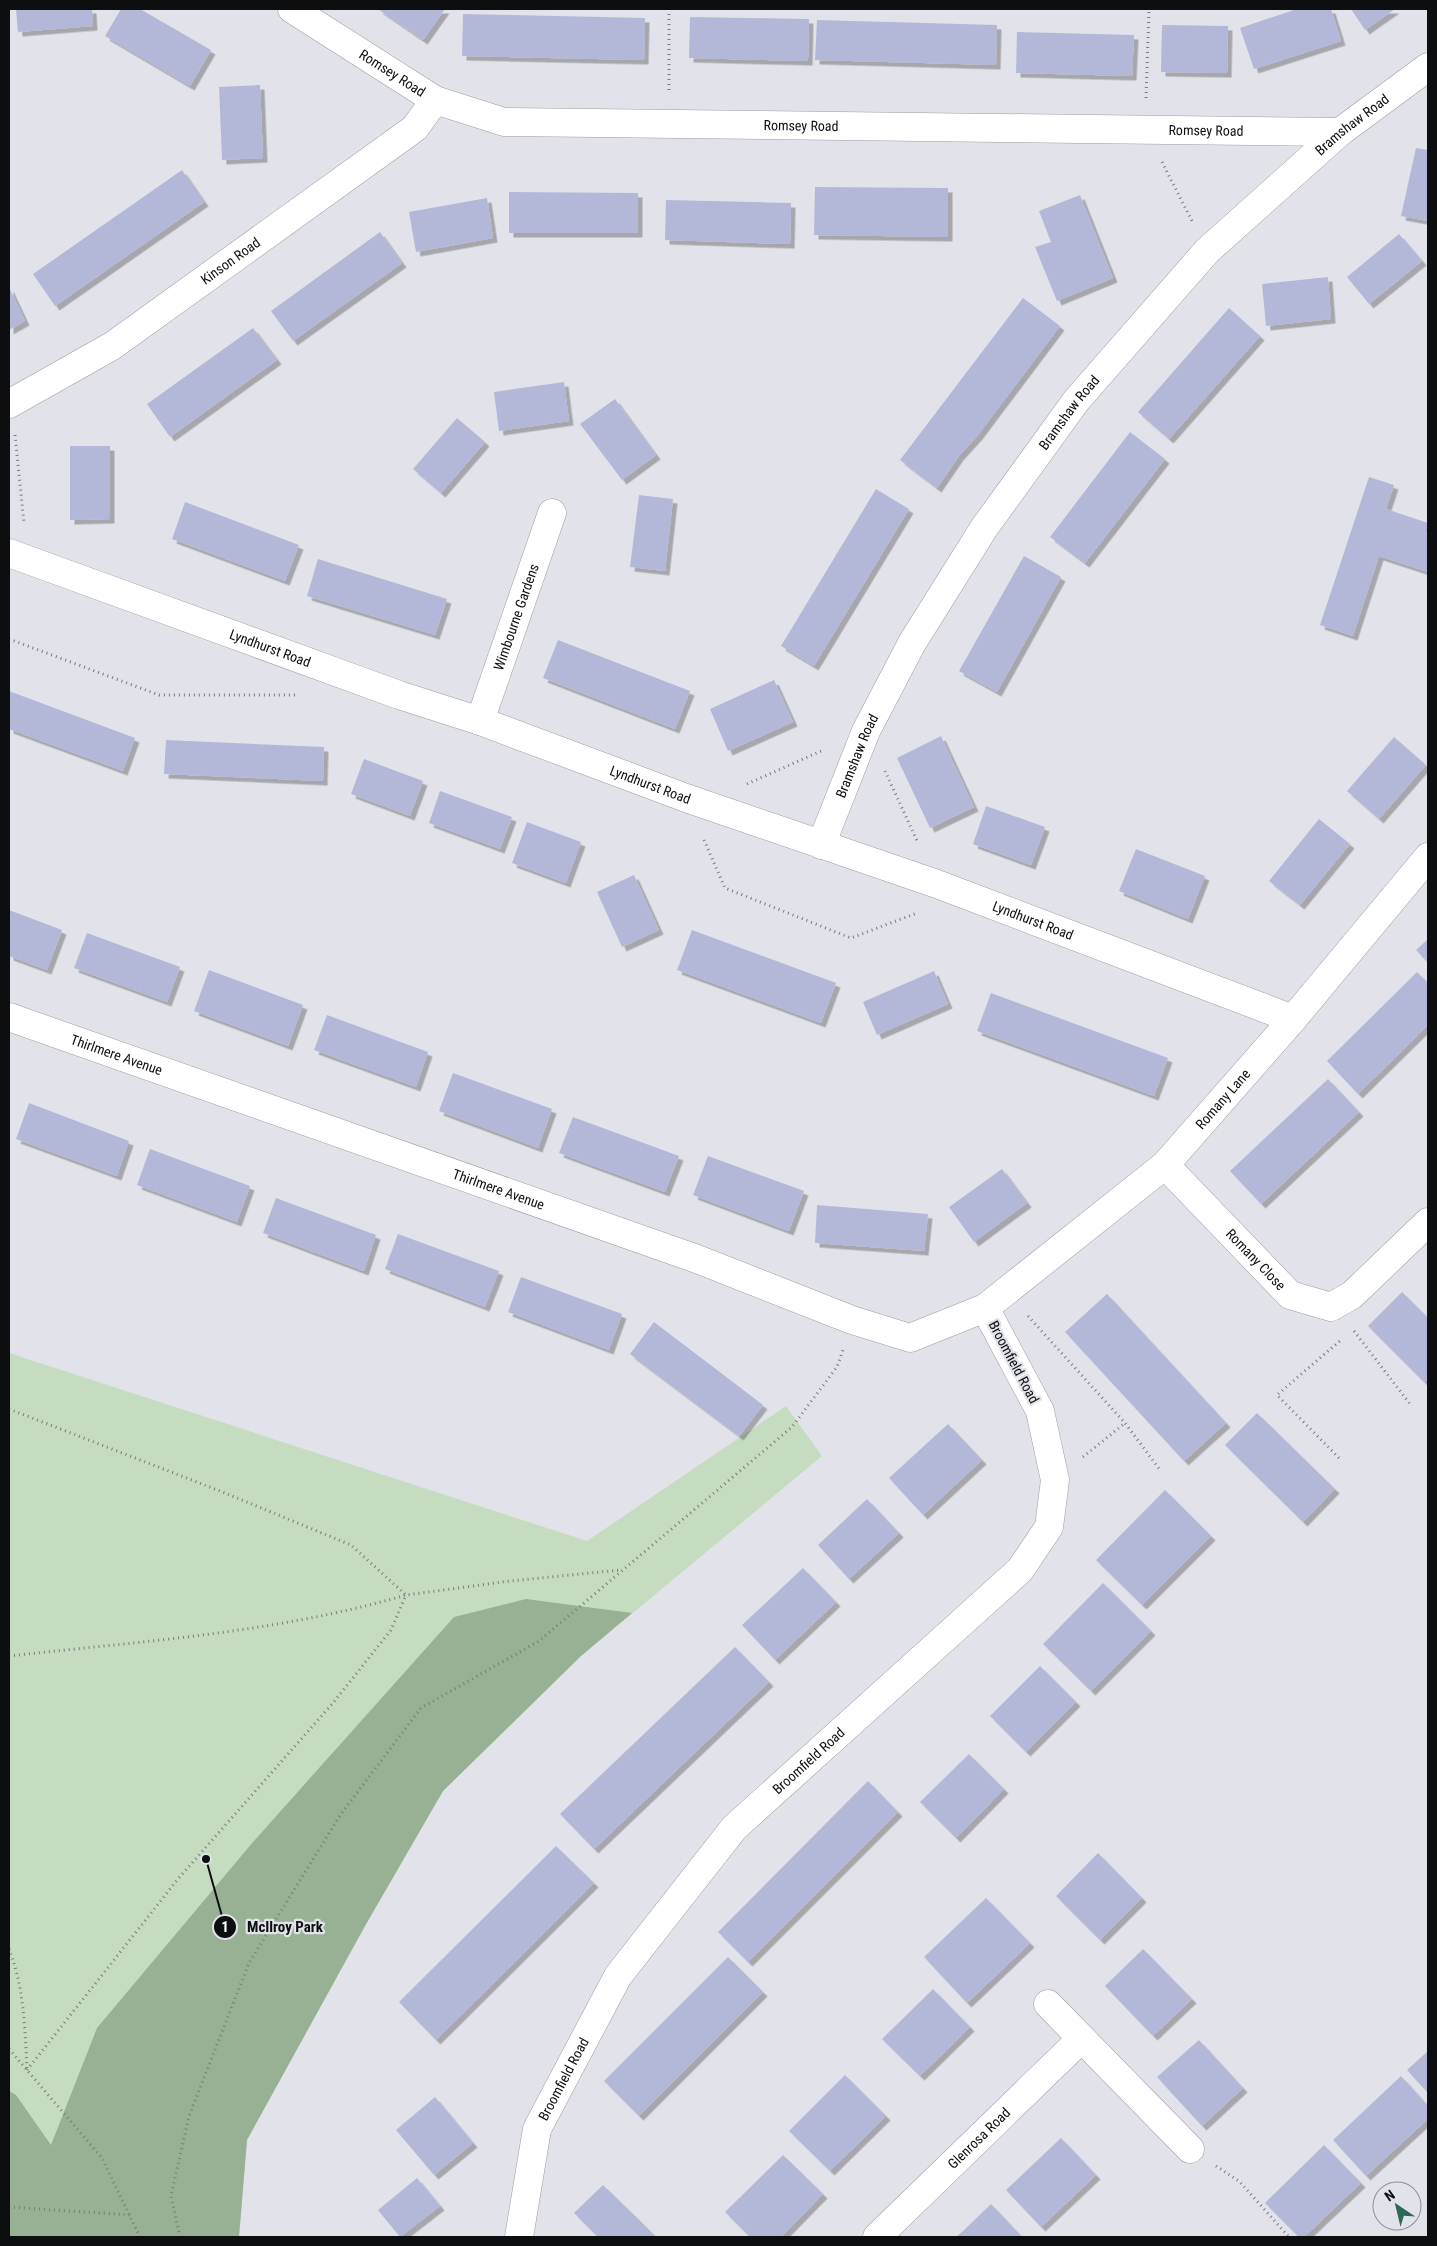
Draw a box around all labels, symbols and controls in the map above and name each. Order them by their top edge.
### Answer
street label: Romsey Road [356,46,428,100]
street label: Bramshaw Road [1312,91,1392,158]
street label: Romsey Road [763,117,839,134]
street label: Romsey Road [1168,122,1244,139]
street label: Kinson Road [198,234,263,288]
street label: Bramshaw Road [1036,372,1103,453]
street label: Wimbourne Gardens [490,562,542,672]
street label: Lyndhurst Road [228,626,313,670]
street label: Bramshaw Road [832,711,881,800]
street label: Lyndhurst Road [608,762,693,807]
street label: Lyndhurst Road [990,898,1076,943]
street label: Thirlmere Avenue [69,1031,165,1078]
street label: Romany Lane [1192,1066,1254,1132]
street label: Thirlmere Avenue [451,1166,547,1213]
street label: Romany Close [1223,1226,1289,1294]
street label: Broomfield Road [986,1318,1042,1406]
street label: Broomfield Road [769,1724,848,1797]
callout: McIlroy Park [212,1912,333,1942]
text: 1 [221,1918,229,1936]
text: McIlroy Park [247,1918,324,1936]
street label: Broomfield Road [535,2035,592,2123]
street label: Glenrosa Road [944,2104,1013,2172]
north arrow [1372,2181,1422,2231]
text: N [1381,2186,1398,2204]

